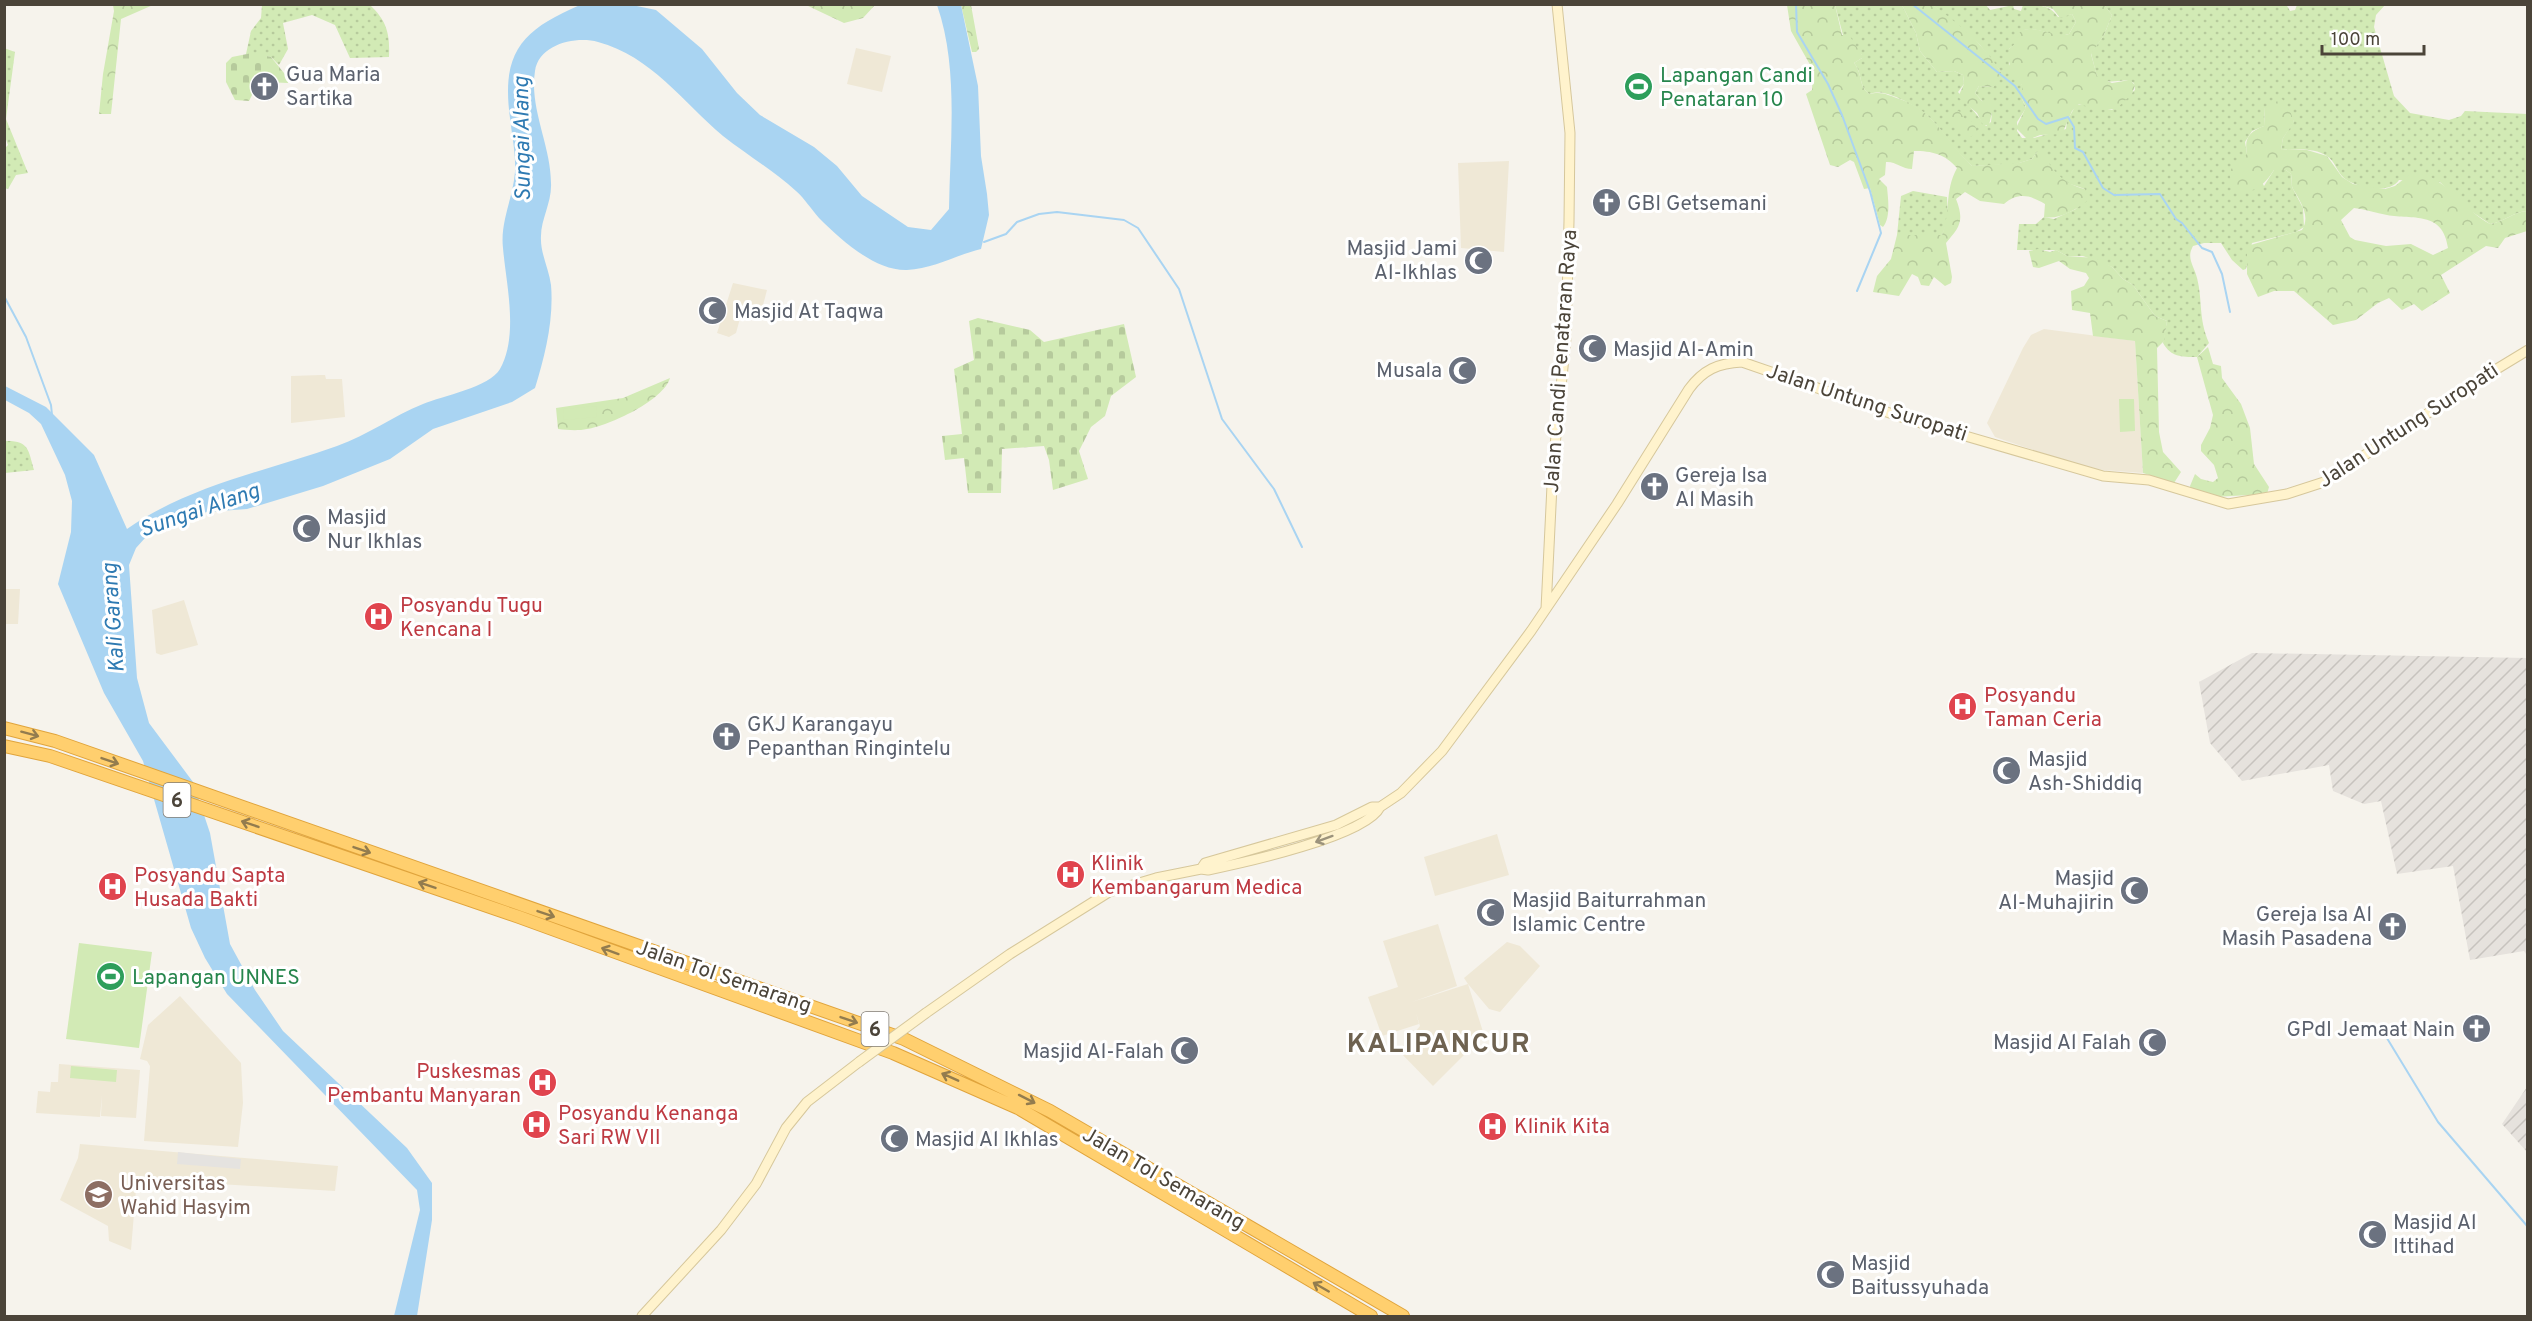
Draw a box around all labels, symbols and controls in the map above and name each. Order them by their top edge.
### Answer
scale bar [2322,18,2424,56]
text: 100 m [2331,29,2380,52]
place label: Gua Maria Sartika [286,62,380,113]
place label: Lapangan Candi Penataran 10 [1660,63,1813,114]
church icon: Gua Maria Sartika [249,70,281,102]
sports icon: Lapangan Candi Penataran 10 [1623,71,1655,103]
water label: Sungai Alang [509,75,538,202]
church icon: GBI Getsemani [1590,187,1622,219]
place label: GBI Getsemani [1627,191,1767,218]
street label: Jalan Candi Penataran Raya [1539,228,1584,494]
place label: Masjid Jami Al-Ikhlas [1347,236,1457,287]
mosque icon: Masjid Jami Al-Ikhlas [1462,244,1494,276]
mosque icon: Masjid At Taqwa [697,295,729,327]
place label: Masjid At Taqwa [734,299,884,326]
mosque icon: Masjid Al-Amin [1576,333,1608,365]
place label: Masjid Al-Amin [1613,337,1754,364]
mosque icon: Musala [1447,354,1479,386]
place label: Musala [1376,358,1442,385]
street label: Jalan Untung Suropati [1763,358,1971,449]
street label: Jalan Untung Suropati [2313,358,2504,495]
place label: Gereja Isa Al Masih [1675,463,1767,514]
church icon: Gereja Isa Al Masih [1638,471,1670,503]
water label: Sungai Alang [136,478,264,544]
place label: Masjid Nur Ikhlas [327,505,422,556]
mosque icon: Masjid Nur Ikhlas [290,513,322,545]
water label: Kali Garang [97,561,132,674]
place label: Posyandu Tugu Kencana I [400,593,543,644]
hospital icon: Posyandu Tugu Kencana I [363,601,395,633]
place label: Posyandu Taman Ceria [1984,683,2102,734]
hospital icon: Posyandu Taman Ceria [1947,691,1979,723]
place label: GKJ Karangayu Pepanthan Ringintelu [747,712,951,763]
church icon: GKJ Karangayu Pepanthan Ringintelu [710,720,742,752]
one-way arrow [20,729,39,741]
place label: Masjid Ash-Shiddiq [2028,747,2142,798]
mosque icon: Masjid Ash-Shiddiq [1991,755,2023,787]
one-way arrow [100,756,119,767]
road number: 6 [164,783,190,817]
one-way arrow [241,818,260,829]
one-way arrow [1315,834,1333,845]
one-way arrow [352,845,371,856]
place label: Klinik Kembangarum Medica [1091,851,1302,902]
hospital icon: Klinik Kembangarum Medica [1054,859,1086,891]
place label: Posyandu Sapta Husada Bakti [134,863,285,914]
place label: Masjid Al-Muhajirin [1998,866,2114,917]
hospital icon: Posyandu Sapta Husada Bakti [97,871,129,903]
mosque icon: Masjid Al-Muhajirin [2119,874,2151,906]
one-way arrow [418,878,436,889]
place label: Masjid Baiturrahman Islamic Centre [1512,888,1706,939]
mosque icon: Masjid Baiturrahman Islamic Centre [1475,896,1507,928]
place label: Gereja Isa Al Masih Pasadena [2222,902,2372,953]
one-way arrow [536,909,555,920]
church icon: Gereja Isa Al Masih Pasadena [2377,910,2409,942]
street label: Jalan Tol Semarang [632,935,815,1020]
one-way arrow [601,944,620,955]
sports icon: Lapangan UNNES [95,961,127,993]
place label: Lapangan UNNES [132,965,300,992]
road number: 6 [862,1012,888,1046]
church icon: GPdI Jemaat Nain [2460,1013,2492,1045]
one-way arrow [839,1016,858,1027]
place label: GPdI Jemaat Nain [2287,1017,2455,1044]
mosque icon: Masjid Al Falah [2136,1026,2168,1058]
district label: KALIPANCUR [1347,1028,1531,1062]
place label: Masjid Al Falah [1993,1030,2131,1057]
mosque icon: Masjid Al-Falah [1169,1035,1201,1067]
place label: Masjid Al-Falah [1023,1039,1164,1066]
place label: Puskesmas Pembantu Manyaran [327,1059,521,1110]
hospital icon: Puskesmas Pembantu Manyaran [526,1067,558,1099]
one-way arrow [942,1071,960,1083]
one-way arrow [1018,1094,1036,1106]
place label: Posyandu Kenanga Sari RW VII [558,1101,738,1152]
hospital icon: Posyandu Kenanga Sari RW VII [521,1109,553,1141]
hospital icon: Klinik Kita [1477,1110,1509,1142]
place label: Klinik Kita [1514,1114,1610,1141]
street label: Jalan Tol Semarang [1077,1122,1250,1237]
mosque icon: Masjid Al Ikhlas [878,1123,910,1155]
place label: Masjid Al Ikhlas [915,1127,1059,1154]
place label: Universitas Wahid Hasyim [120,1171,251,1222]
school or university icon: Universitas Wahid Hasyim [83,1179,115,1211]
place label: Masjid Al Ittihad [2393,1210,2476,1261]
mosque icon: Masjid Al Ittihad [2356,1218,2388,1250]
place label: Masjid Baitussyuhada [1851,1251,1989,1302]
mosque icon: Masjid Baitussyuhada [1814,1259,1846,1291]
one-way arrow [1313,1281,1330,1293]

